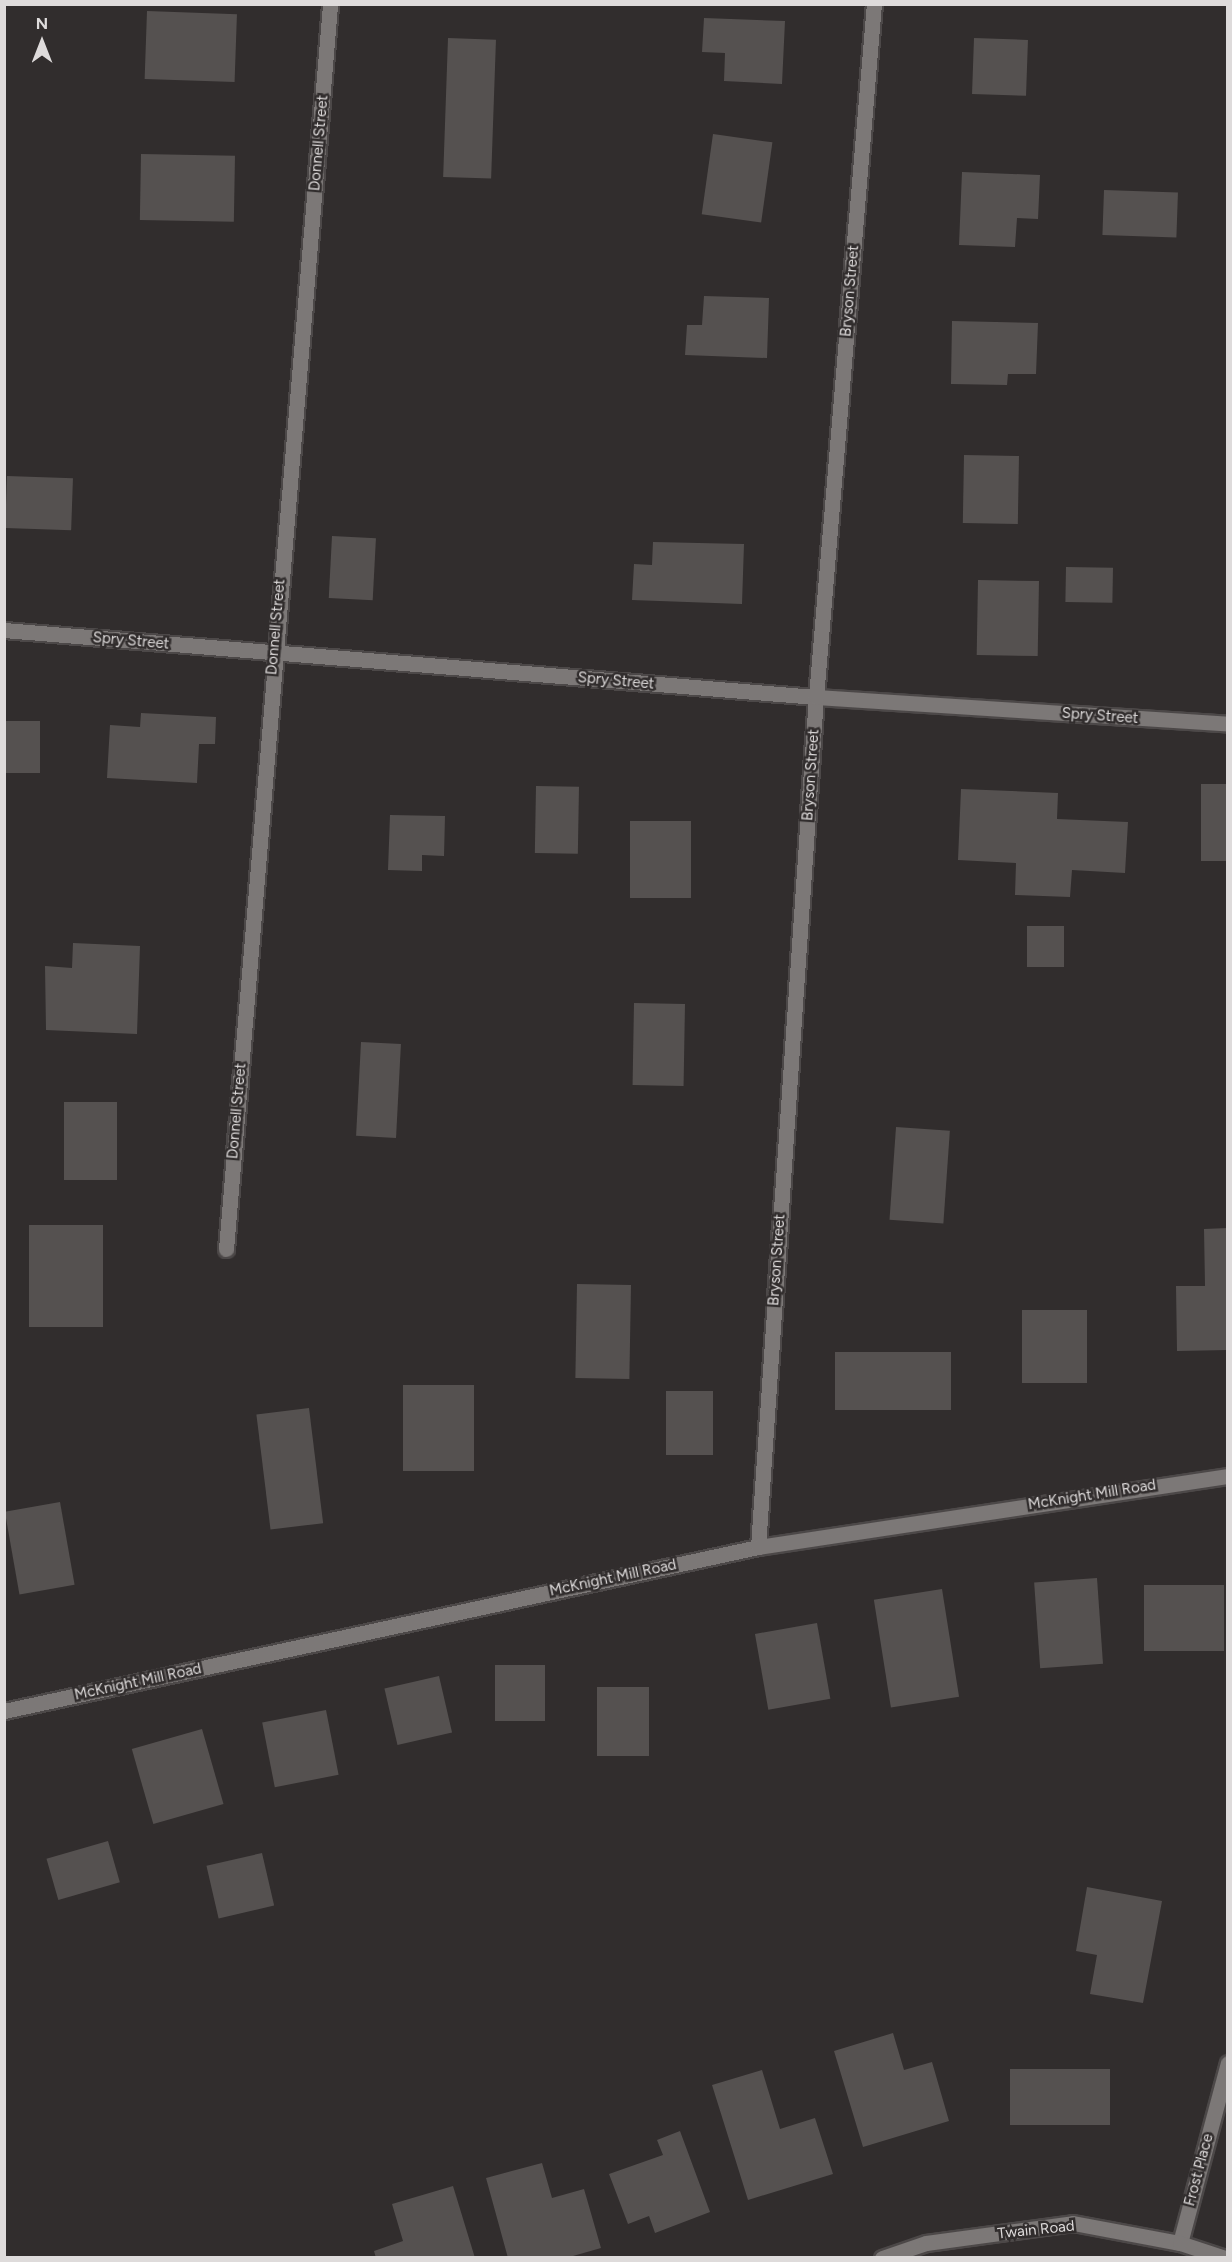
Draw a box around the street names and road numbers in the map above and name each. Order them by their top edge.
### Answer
street label: Donnell Street [306,94,332,192]
street label: Bryson Street [837,244,863,338]
street label: Donnell Street [263,578,289,676]
street label: Spry Street [92,629,170,653]
street label: Spry Street [577,669,655,693]
street label: Spry Street [1061,704,1139,728]
street label: Bryson Street [799,729,823,821]
street label: Donnell Street [224,1062,250,1160]
street label: Bryson Street [765,1214,789,1306]
street label: McKnight Mill Road [1027,1476,1157,1514]
street label: McKnight Mill Road [548,1556,678,1600]
street label: McKnight Mill Road [73,1660,203,1704]
street label: Frost Place [1181,2132,1217,2208]
street label: Twain Road [997,2217,1075,2243]

